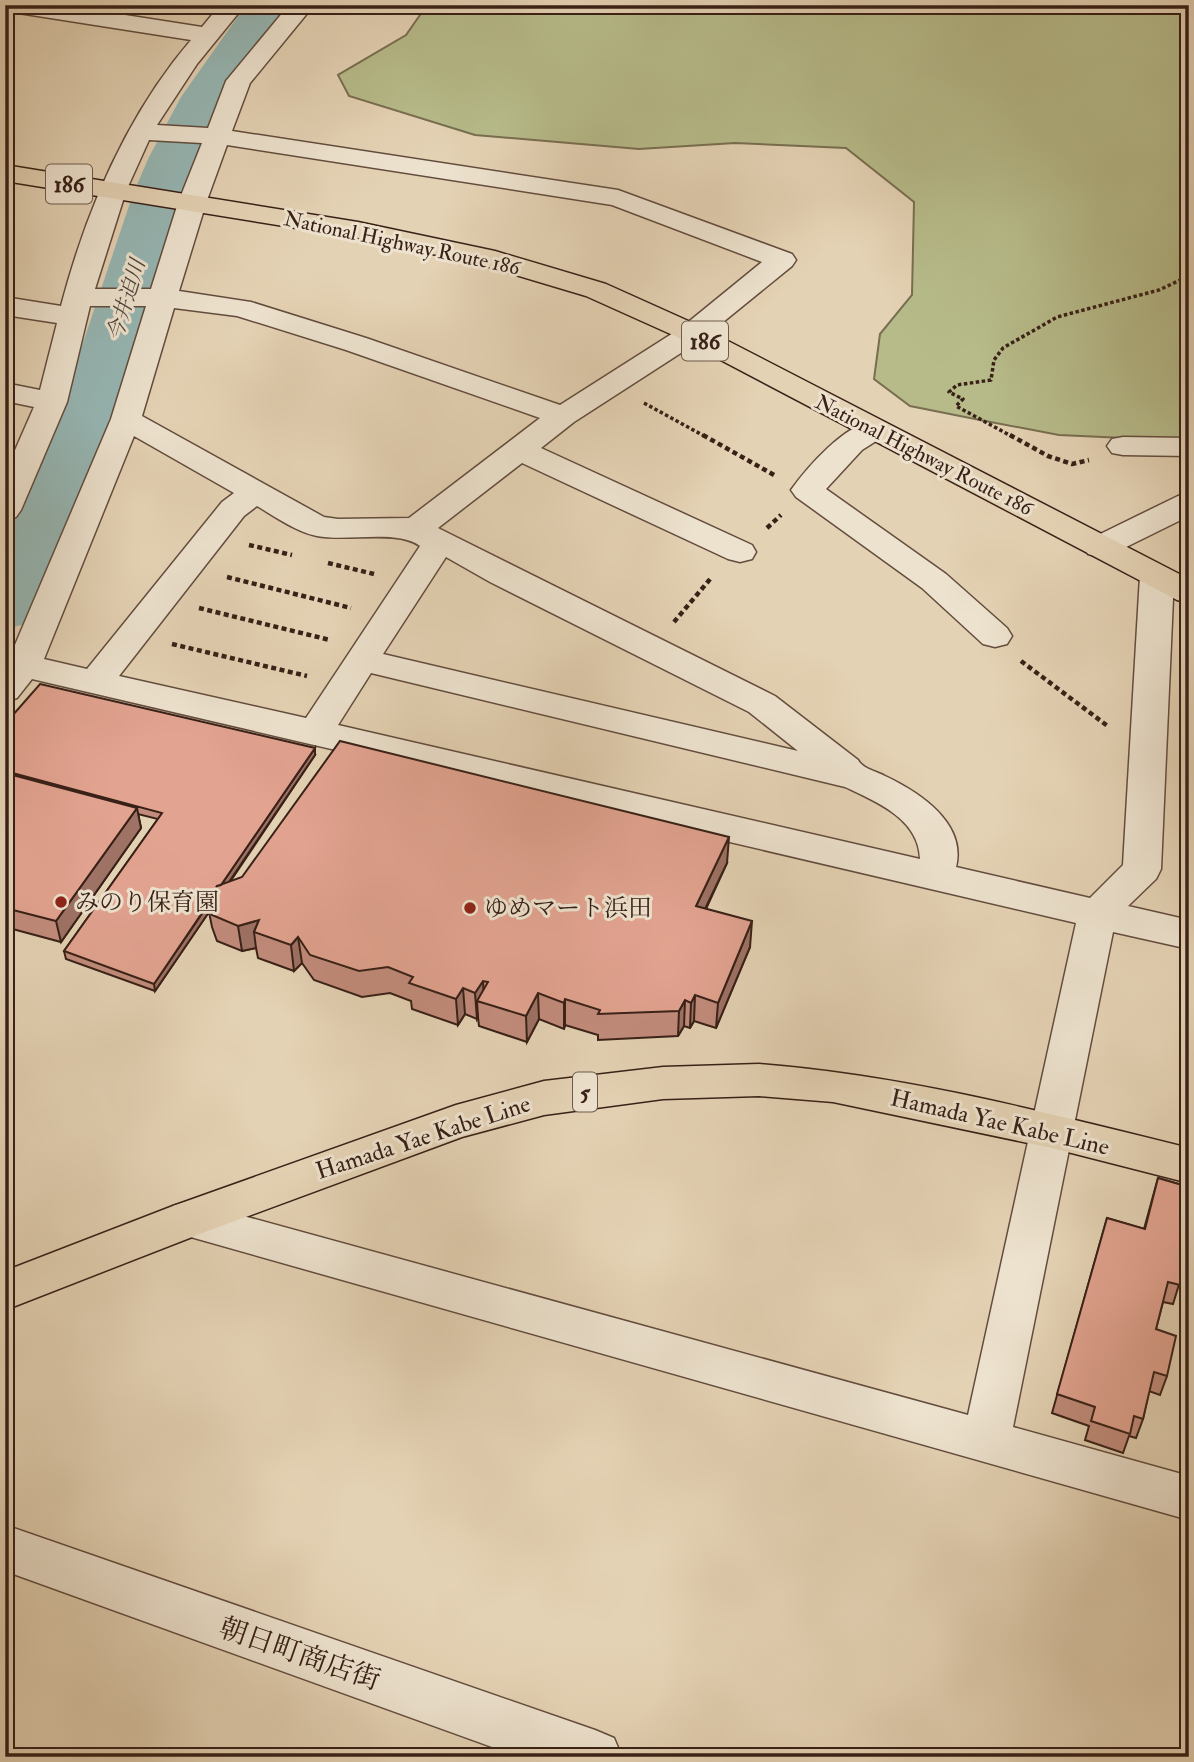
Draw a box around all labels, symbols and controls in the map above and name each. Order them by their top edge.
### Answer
road number: 186 [46,164,92,204]
street label: National Highway Route 186 [281,205,524,282]
water label: 今井迫川 [101,254,152,344]
road number: 186 [682,322,728,360]
street label: National Highway Route 186 [810,389,1039,523]
place label: みのり保育園 [75,887,219,918]
place label: ゆめマート浜田 [484,893,652,924]
marker: みのり保育園 [53,894,69,910]
marker: ゆめマート浜田 [462,900,478,916]
road number: 5 [573,1072,597,1112]
street label: Hamada Yae Kabe Line [887,1082,1112,1163]
street label: Hamada Yae Kabe Line [312,1088,534,1187]
street label: 朝日町商店街 [214,1611,385,1698]

